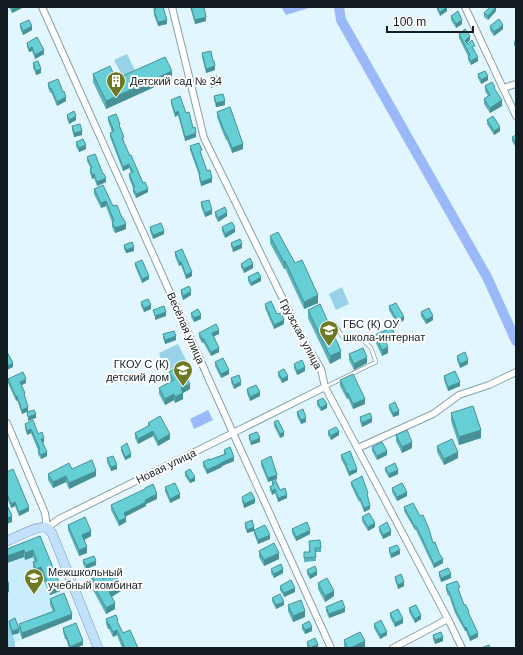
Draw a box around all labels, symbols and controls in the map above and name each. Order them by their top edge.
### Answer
scale bar [387,8,473,34]
text: 100 m [393,15,426,29]
building icon: Детский сад № 34 [105,70,127,98]
place label: Детский сад № 34 [130,75,222,87]
street label: Весёлая улица [165,290,207,366]
street label: Грузская улица [277,297,325,372]
place label: ГБС (К) ОУ школа-интернат [343,318,425,343]
school or university icon: ГБС (К) ОУ школа-интернат [318,319,340,347]
place label: ГКОУ С (К) детский дом [106,358,169,383]
school or university icon: ГКОУ С (К) детский дом [172,359,194,387]
street label: Новая улица [134,446,199,486]
place label: Межшкольный учебный комбинат [48,566,143,591]
school or university icon: Межшкольный учебный комбинат [23,567,45,595]

